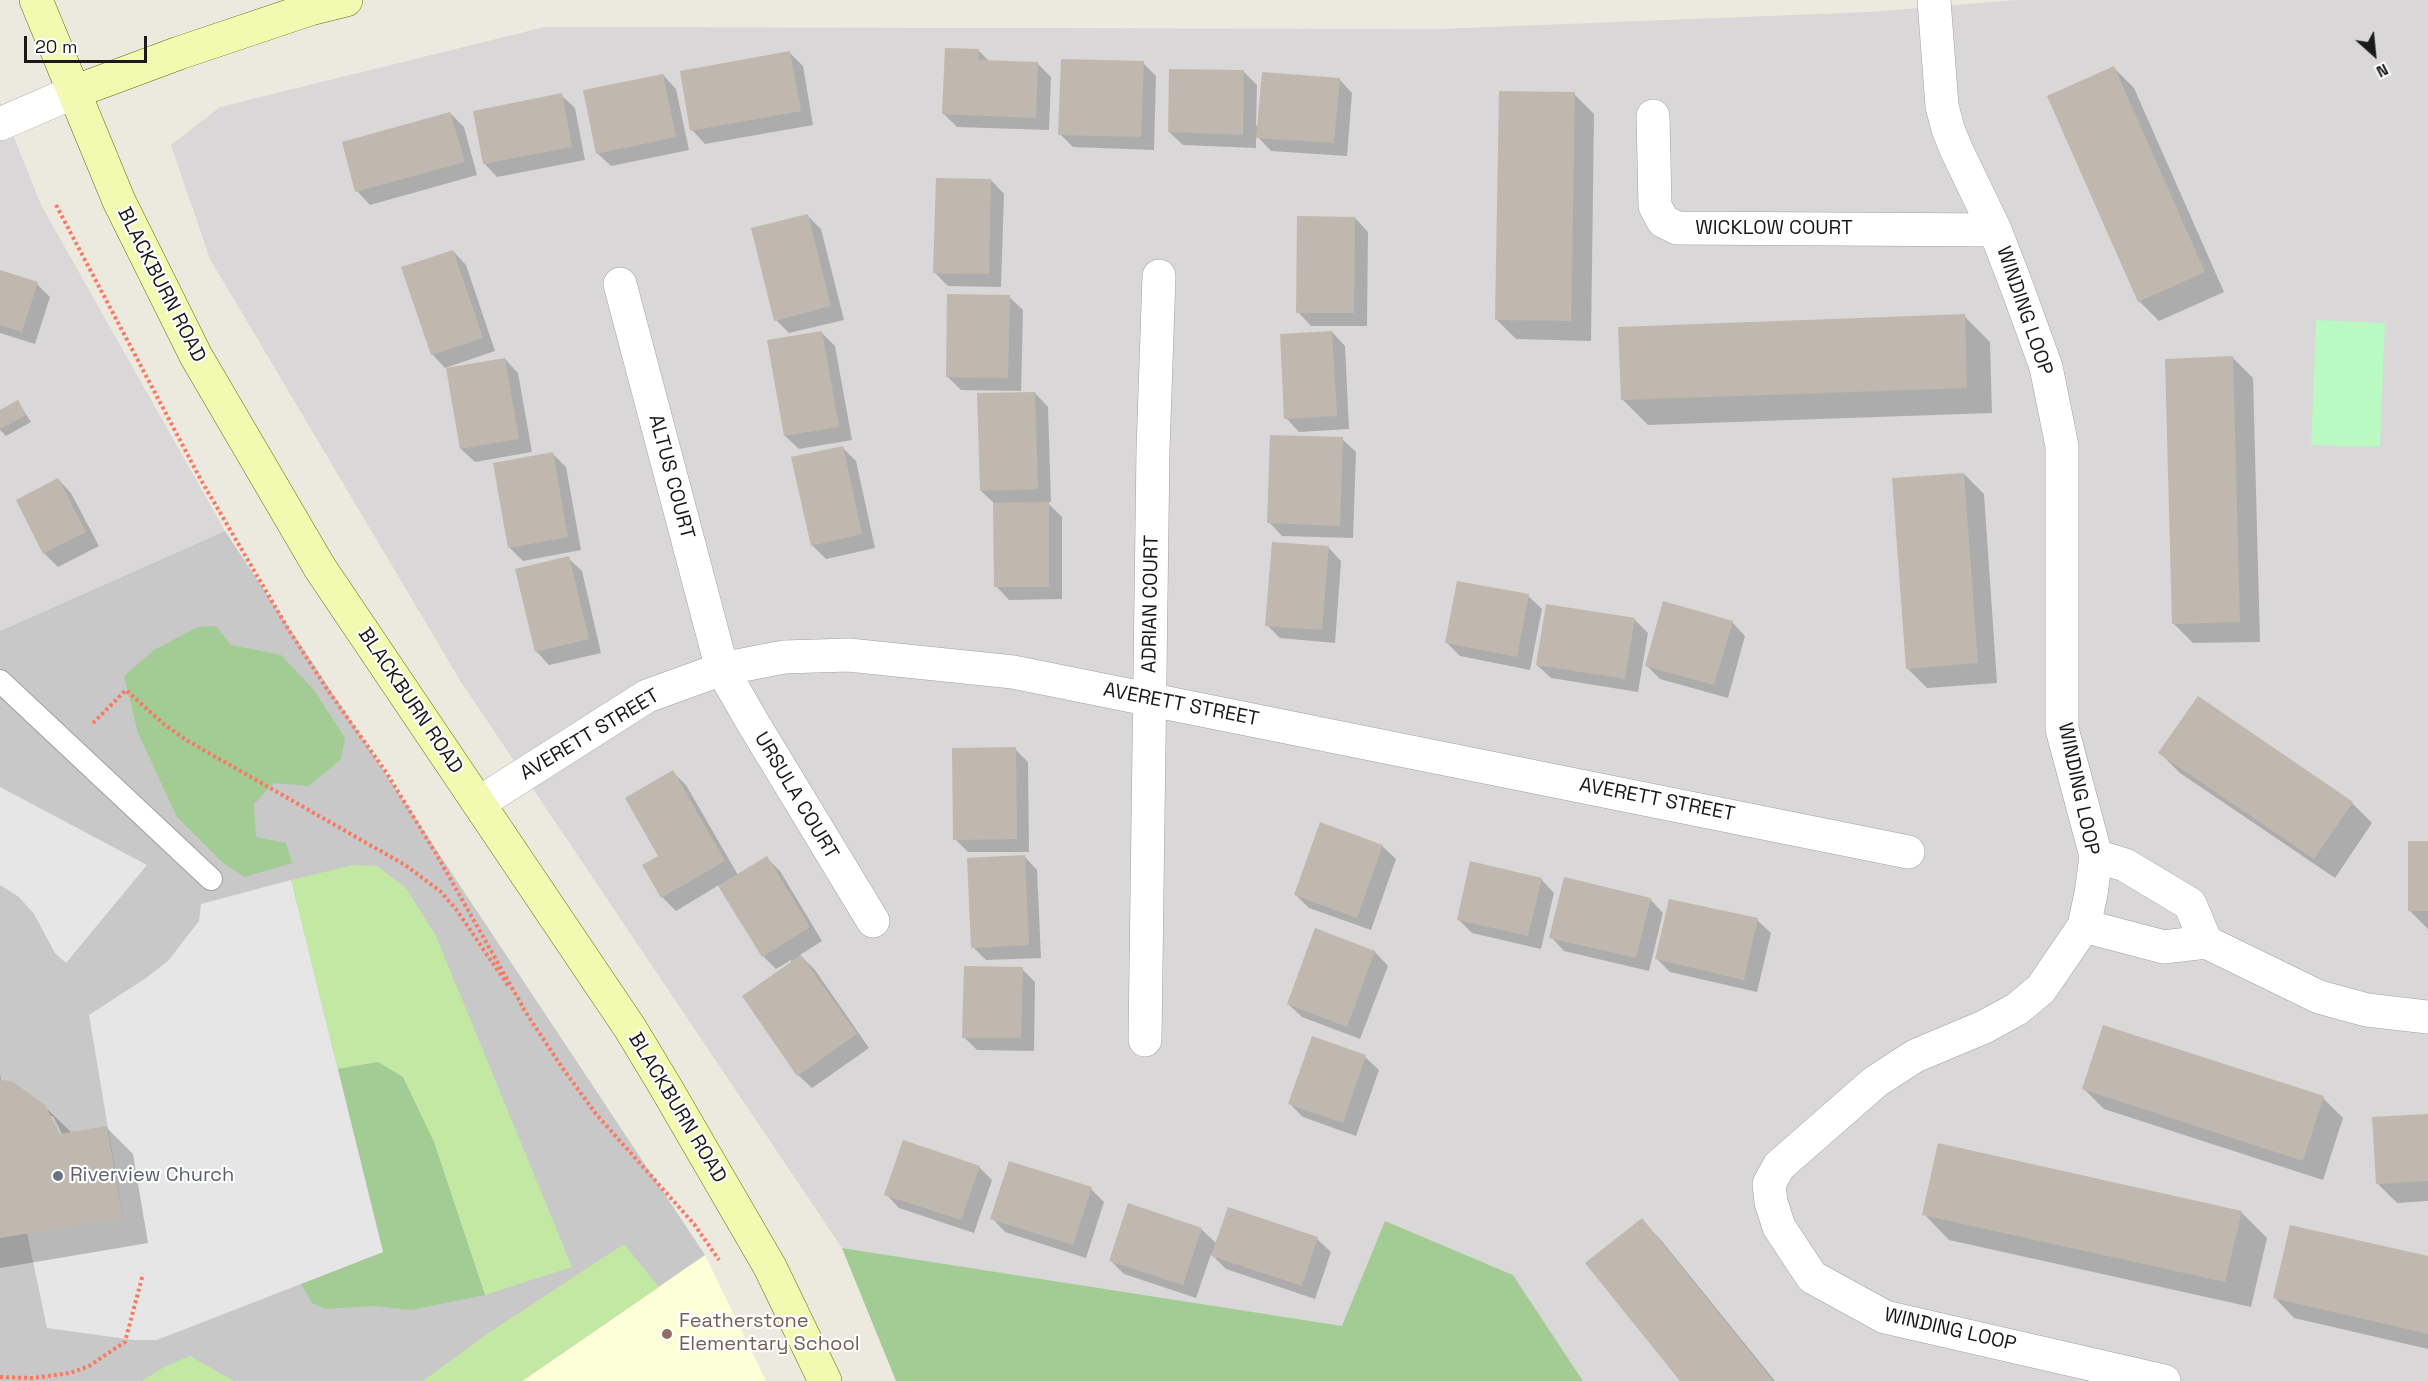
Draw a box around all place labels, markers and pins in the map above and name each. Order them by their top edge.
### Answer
place label: Riverview Church [70,1164,234,1188]
marker: Riverview Church [51,1169,65,1183]
place label: Featherstone Elementary School [679,1310,860,1357]
marker: Featherstone Elementary School [660,1327,674,1341]

